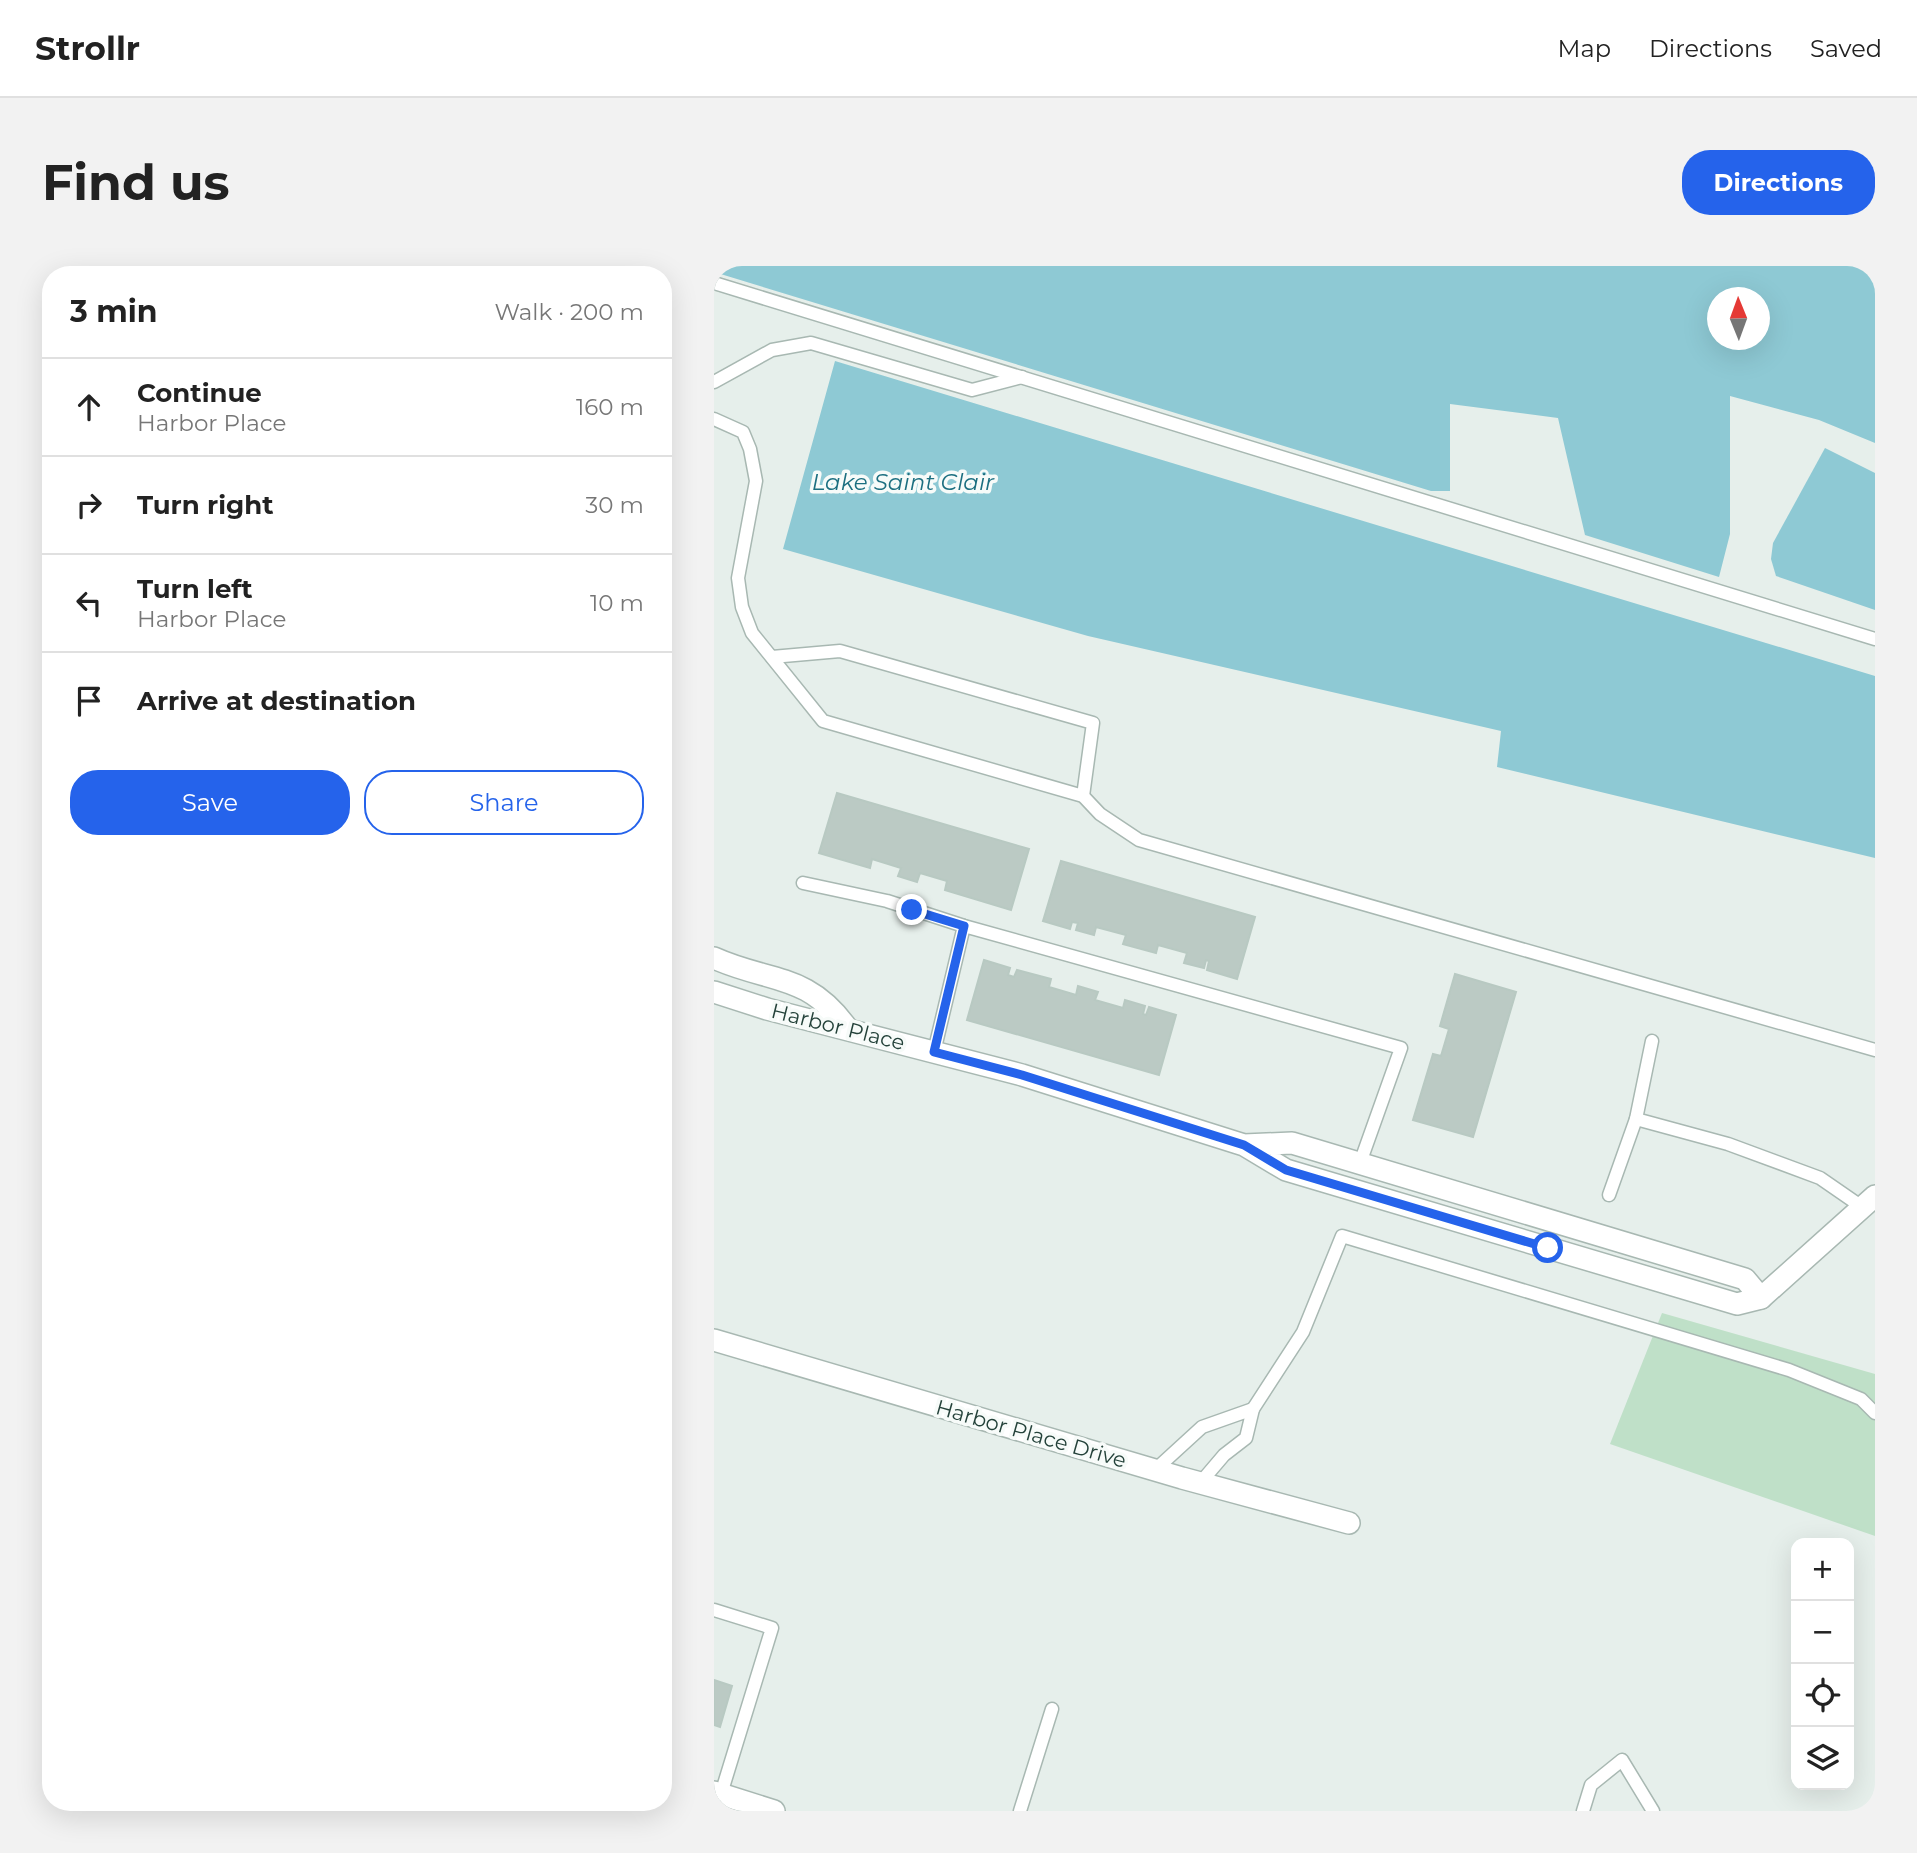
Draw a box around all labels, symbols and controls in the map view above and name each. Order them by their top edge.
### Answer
text: Strollr [35,28,140,68]
text: Map [1558,34,1611,63]
text: Directions [1649,34,1772,63]
text: Saved [1810,34,1882,63]
button: Directions [1682,150,1875,215]
text: Find us [42,153,230,212]
north arrow [1707,287,1770,350]
text: 3 min [70,293,157,330]
text: Walk · 200 m [494,298,644,326]
text: Continue [137,377,262,409]
icon: ahead [70,388,108,426]
text: 160 m [576,393,644,421]
text: Harbor Place [137,409,287,437]
water label: Lake Saint Clair [812,468,995,496]
icon: right [70,486,108,524]
text: Turn right [137,489,273,521]
text: 30 m [585,491,644,519]
text: Turn left [137,573,253,605]
icon: left [70,584,108,622]
text: 10 m [590,589,644,617]
text: Harbor Place [137,605,287,633]
icon: arrive [70,682,108,720]
text: Arrive at destination [137,685,416,717]
button: Save [70,770,350,835]
button: Share [364,770,644,835]
route end [896,894,927,925]
street label: Harbor Place [769,998,907,1055]
route start [1532,1232,1563,1263]
street label: Harbor Place Drive [933,1394,1129,1473]
map controls [1791,1538,1854,1790]
button: + [1791,1538,1854,1601]
button: − [1791,1601,1854,1664]
button: locate [1791,1664,1854,1727]
button: layers [1791,1727,1854,1790]

